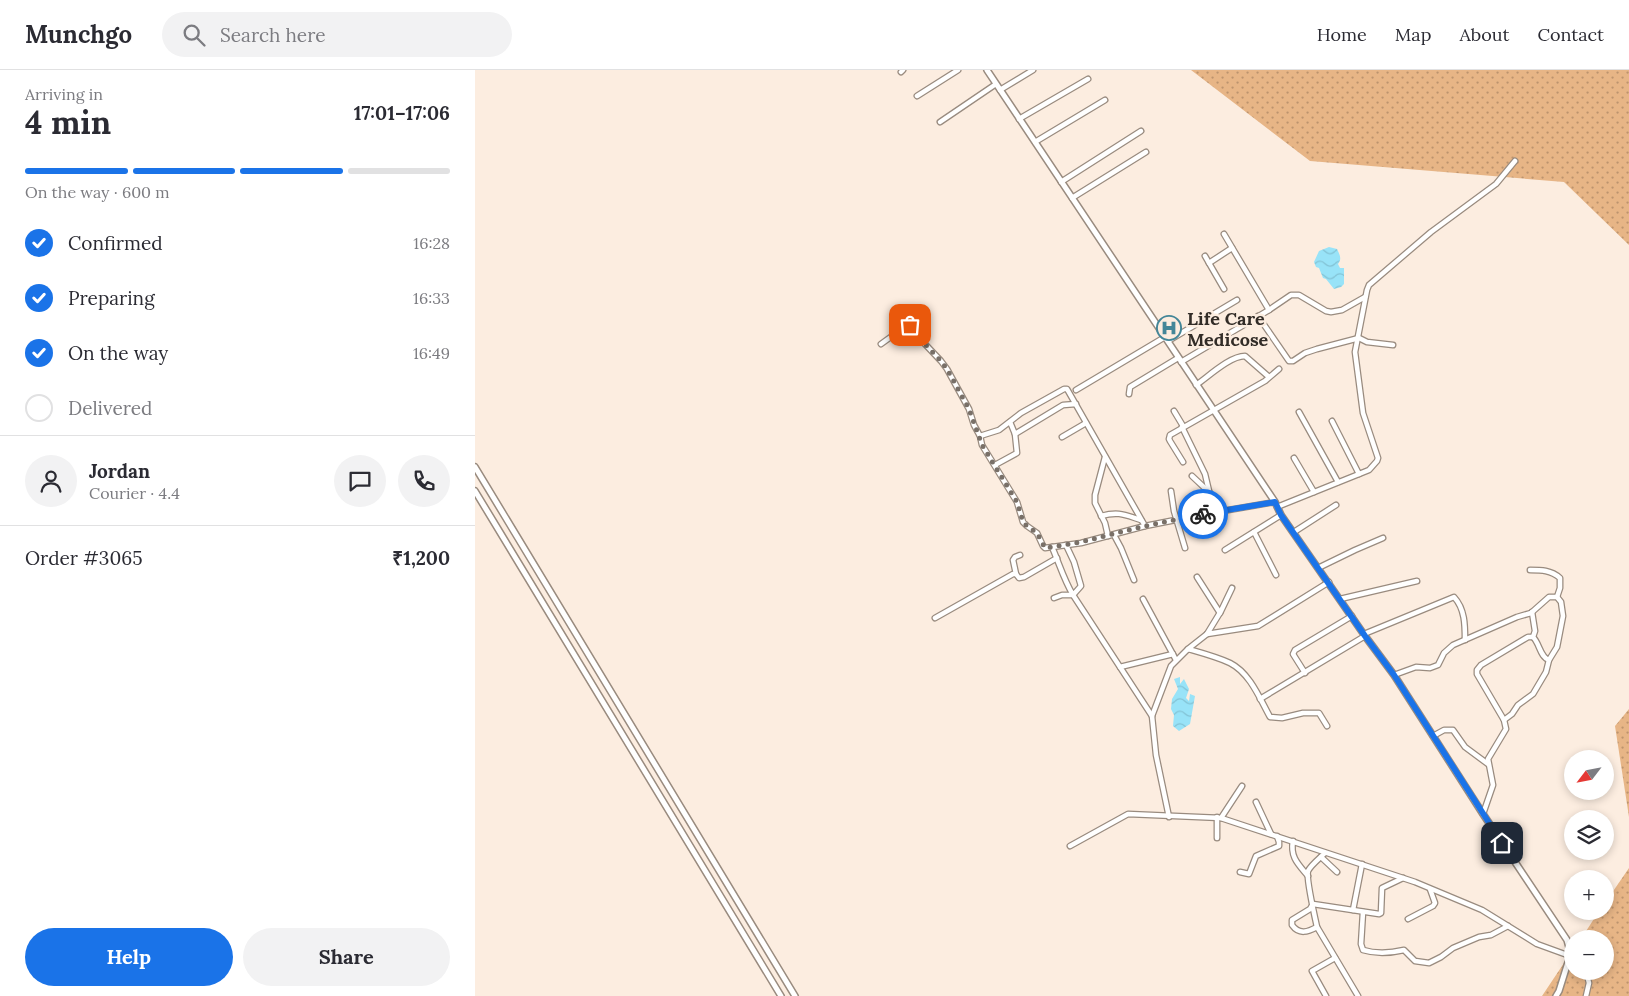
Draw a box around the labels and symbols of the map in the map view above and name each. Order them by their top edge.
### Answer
pin [889,304,931,346]
place label: Life Care Medicose [1187,307,1269,351]
hospital icon: Life Care Medicose [1156,315,1182,341]
courier [1178,489,1228,539]
north arrow [1564,750,1614,800]
pin [1481,822,1523,864]

